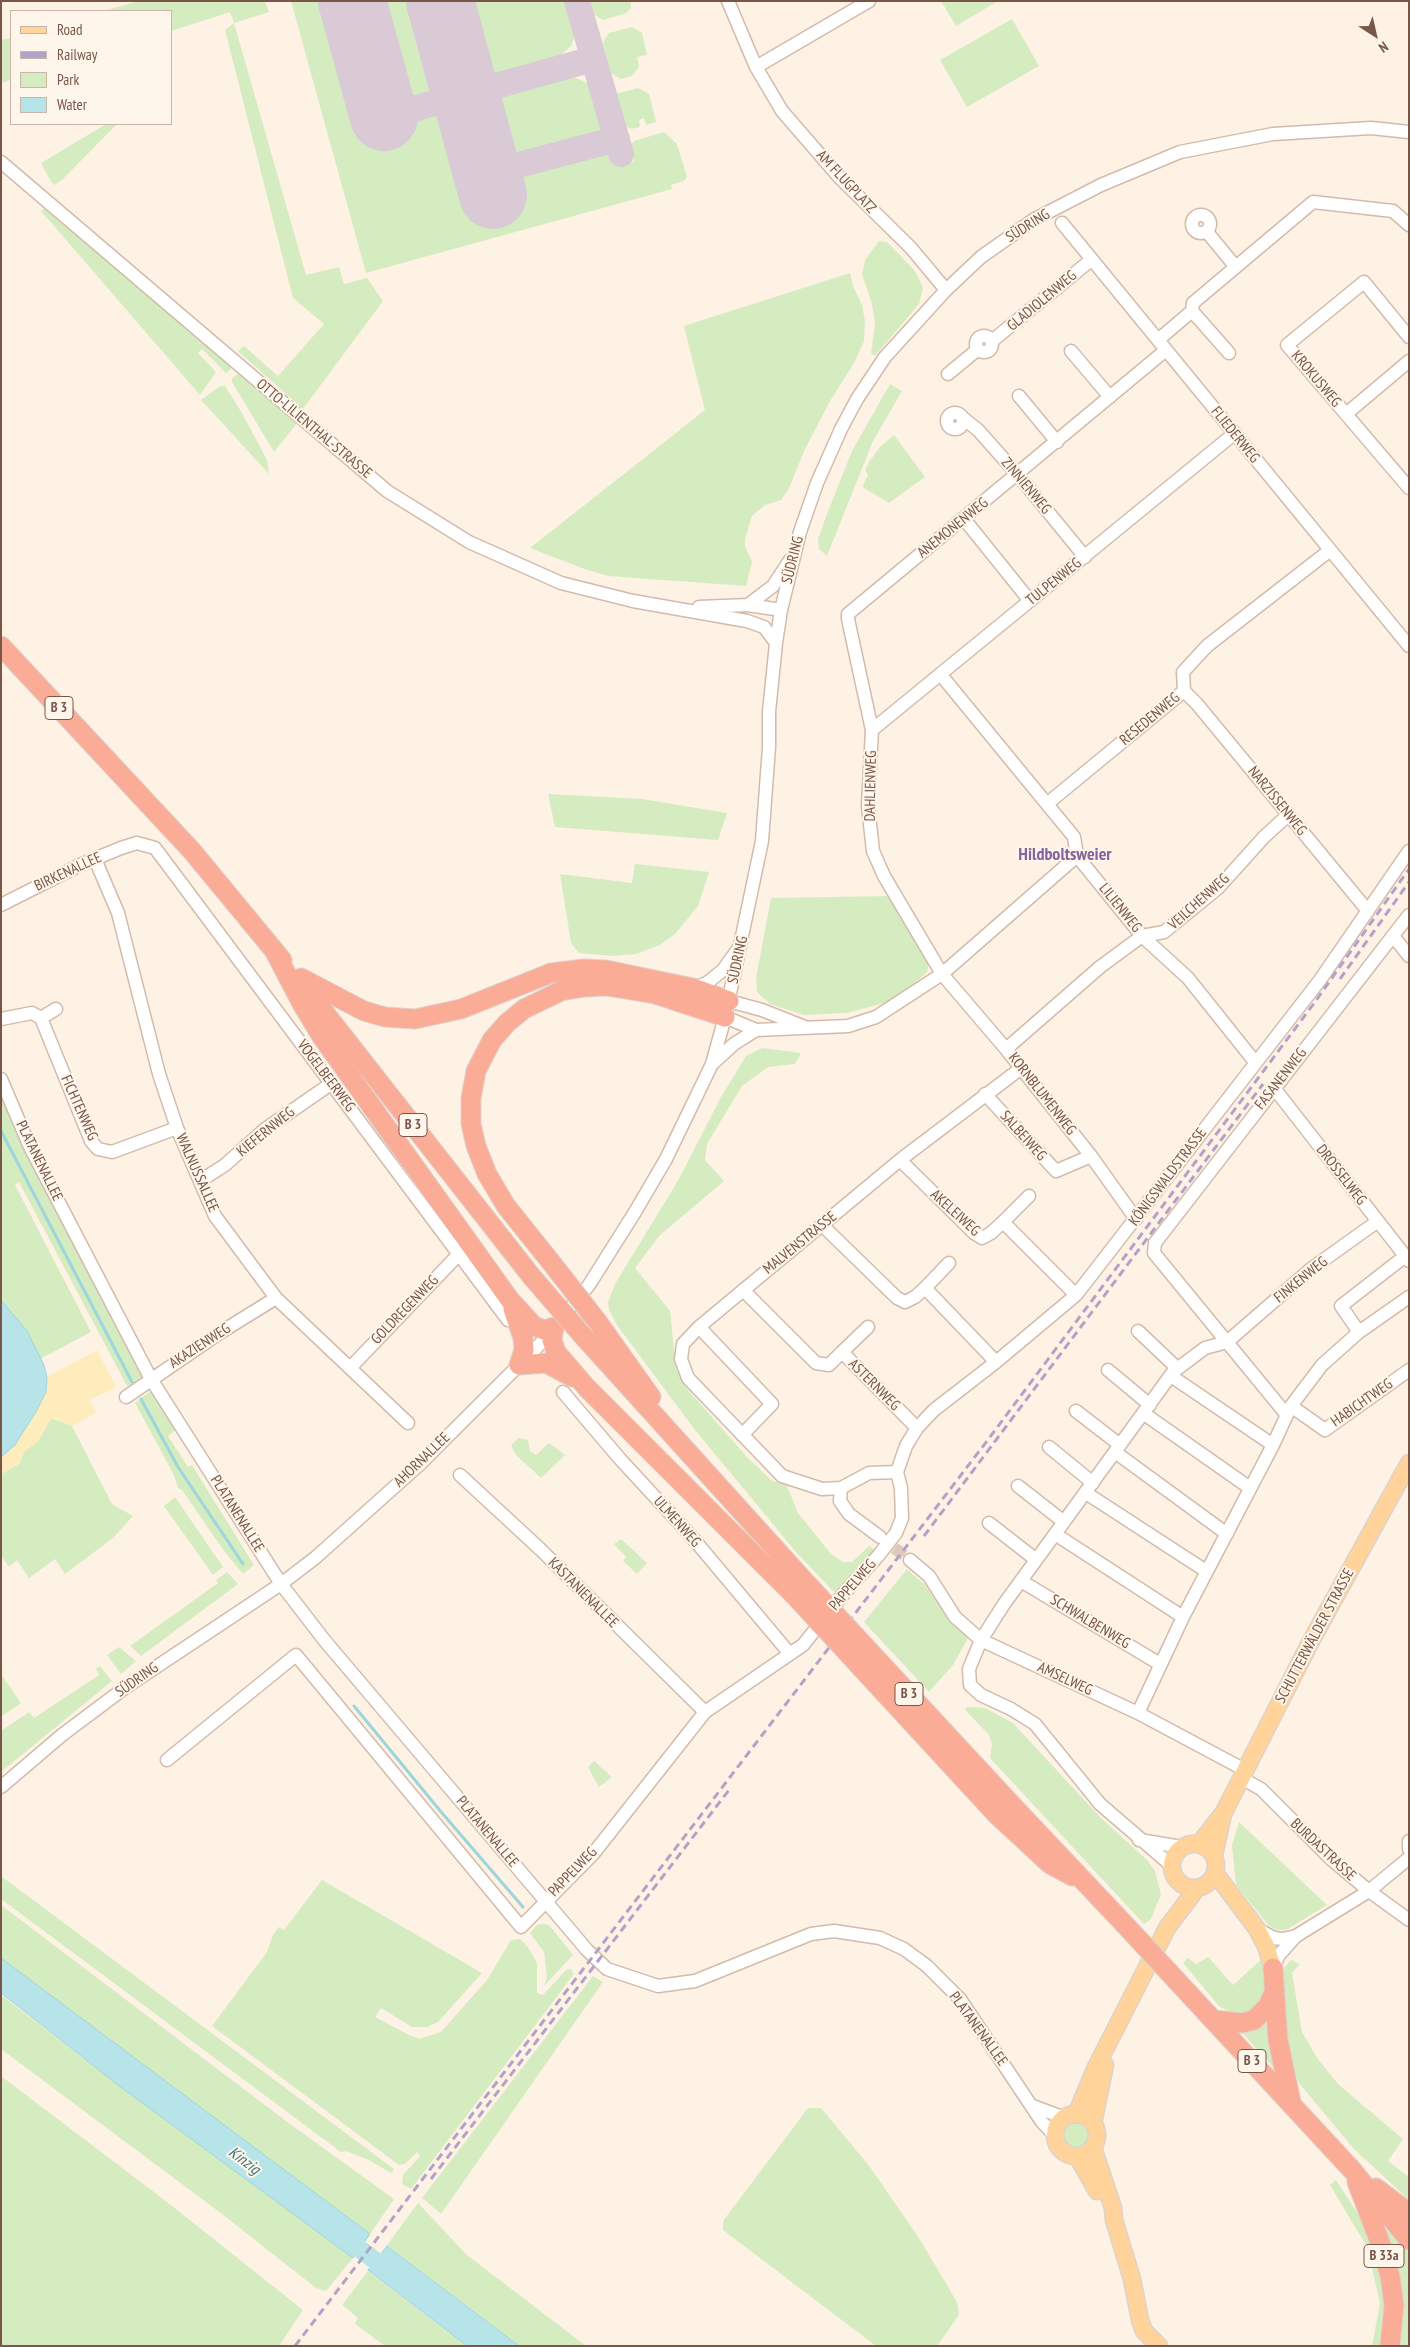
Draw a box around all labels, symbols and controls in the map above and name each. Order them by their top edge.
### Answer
legend [10,10,172,125]
north arrow [1350,10,1400,60]
text: Road [57,20,83,39]
text: N [1375,38,1392,57]
text: Railway [57,45,97,64]
text: Park [57,70,79,89]
text: Water [57,95,87,114]
street label: AM FLUGPLATZ [812,147,880,217]
street label: SÜDRING [1003,206,1053,246]
street label: GLADIOLENWEG [1004,267,1080,335]
street label: KROKUSWEG [1287,347,1345,411]
street label: OTTO-LILIENTHAL-STRASSE [253,375,375,483]
street label: FLIEDERWEG [1207,403,1263,467]
street label: ZINNIENWEG [997,454,1055,518]
street label: ANEMONENWEG [914,494,992,562]
street label: SÜDRING [778,534,808,586]
street label: TULPENWEG [1023,554,1085,610]
street label: RESEDENWEG [1116,689,1184,749]
road number: B 3 [45,696,73,720]
street label: DAHLIENWEG [861,750,881,822]
street label: NARZISSENWEG [1244,763,1310,839]
district label: Hildboltsweier [1018,844,1112,866]
street label: BIRKENALLEE [32,849,104,895]
street label: VEILCHENWEG [1165,870,1233,934]
street label: LILIENWEG [1095,880,1145,936]
street label: SÜDRING [724,935,752,985]
street label: VOGELBEERWEG [293,1036,359,1116]
street label: FASANENWEG [1251,1045,1311,1113]
street label: KORNBLUMENWEG [1004,1049,1080,1139]
street label: FICHTENWEG [57,1073,101,1143]
street label: KIEFERNWEG [233,1103,299,1161]
street label: SALBEIWEG [996,1107,1050,1165]
road number: B 3 [399,1114,427,1136]
street label: PLATANENALLEE [12,1118,66,1204]
street label: KÖNIGSWALDSTRASSE [1125,1124,1211,1230]
street label: WALNUSSALLEE [172,1131,222,1215]
street label: DROSSELWEG [1312,1141,1370,1209]
street label: AKELEIWEG [926,1186,984,1240]
street label: MALVENSTRASSE [760,1208,840,1278]
street label: FINKENWEG [1271,1253,1331,1307]
street label: GOLDREGENWEG [368,1272,442,1348]
street label: AKAZIENWEG [166,1320,234,1372]
street label: ASTERNWEG [844,1355,904,1415]
street label: HABICHTWEG [1328,1375,1396,1431]
street label: AHORNALLEE [390,1429,454,1491]
street label: PLATANENALLEE [206,1472,268,1556]
street label: ULMENWEG [650,1493,704,1551]
street label: KASTANIENALLEE [544,1554,622,1632]
street label: PAPPELWEG [826,1556,880,1614]
street label: SCHUTTERWÄLDER STRASSE [1272,1566,1358,1706]
street label: SCHWALBENWEG [1047,1591,1133,1653]
street label: AMSELWEG [1035,1658,1095,1700]
street label: SÜDRING [112,1659,162,1701]
road number: B 3 [895,1682,923,1706]
street label: PLATANENALLEE [452,1793,522,1871]
street label: BURDASTRASSE [1286,1815,1360,1885]
street label: PAPPELWEG [545,1843,601,1901]
street label: PLATANENALLEE [945,1988,1011,2070]
road number: B 3 [1238,2050,1266,2072]
water label: Kinzig [224,2143,264,2179]
road number: B 33a [1364,2244,1404,2268]

